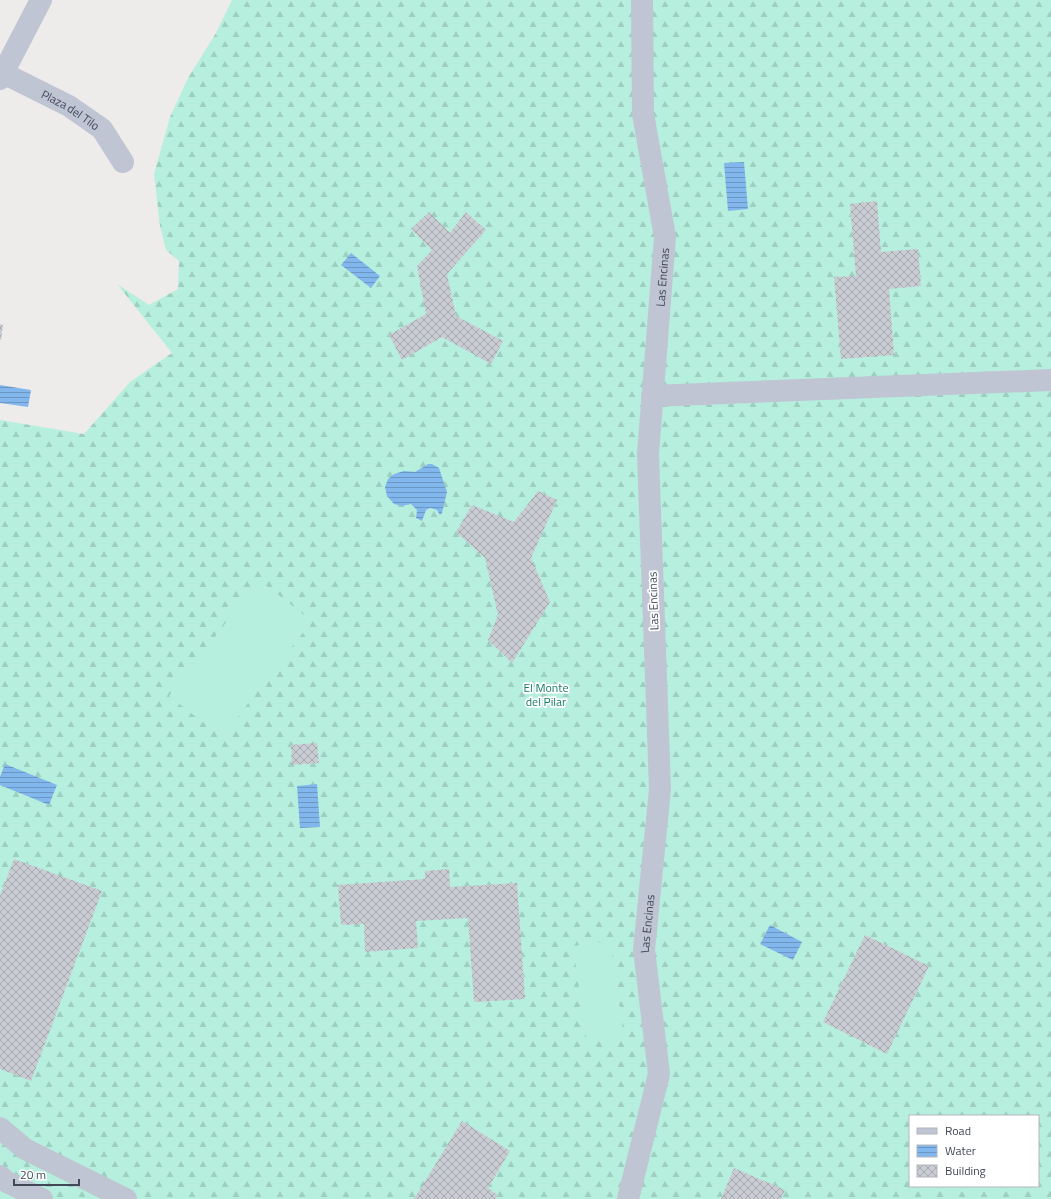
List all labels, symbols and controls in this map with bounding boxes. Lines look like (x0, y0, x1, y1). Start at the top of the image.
street label: Plaza del Tilo (38, 84, 104, 134)
street label: Las Encinas (650, 247, 674, 307)
street label: Las Encinas (642, 571, 664, 631)
park label: El Monte del Pilar (523, 678, 569, 711)
street label: Las Encinas (634, 893, 659, 954)
legend (909, 1115, 1039, 1187)
text: Road (945, 1121, 971, 1140)
text: Water (945, 1141, 976, 1160)
scale bar (14, 1161, 79, 1187)
text: Building (945, 1161, 986, 1180)
text: 20 m (20, 1165, 46, 1184)

